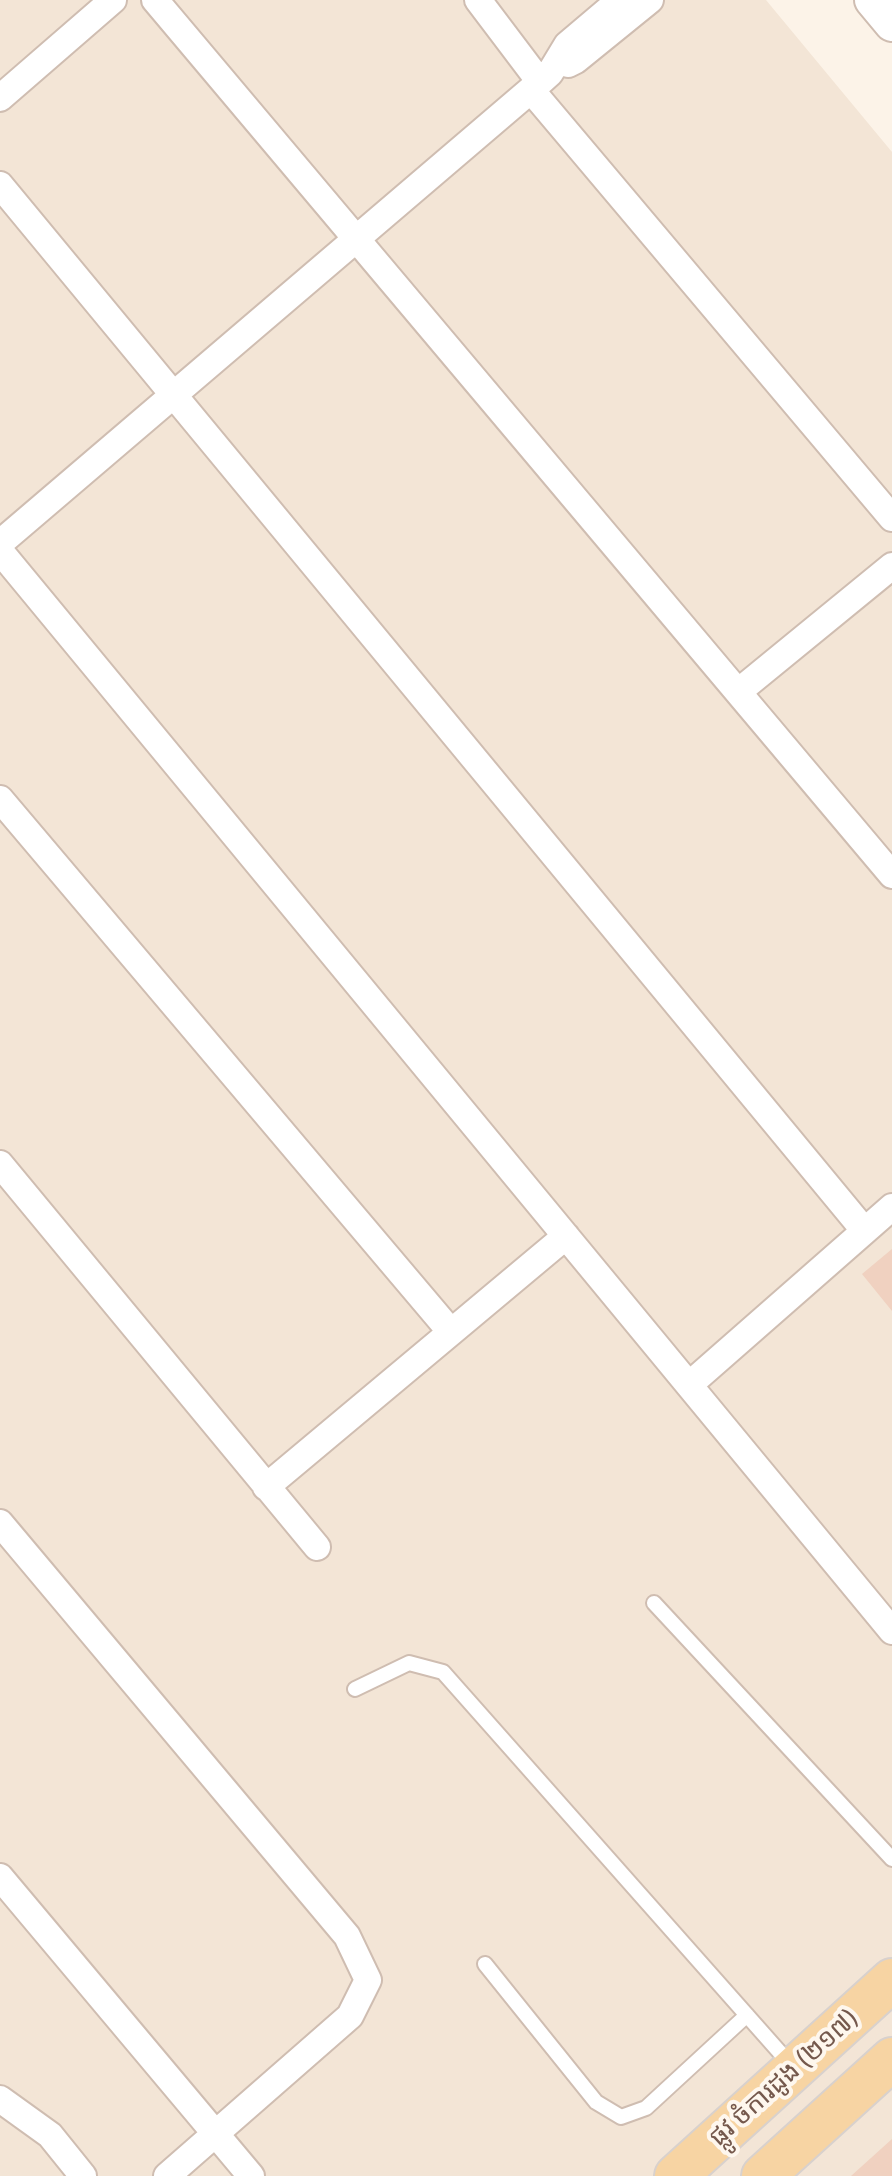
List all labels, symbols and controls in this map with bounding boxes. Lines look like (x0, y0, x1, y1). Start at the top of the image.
street label: ផ្លូវ ចំការដូង (២១៧) (703, 2003, 865, 2153)

